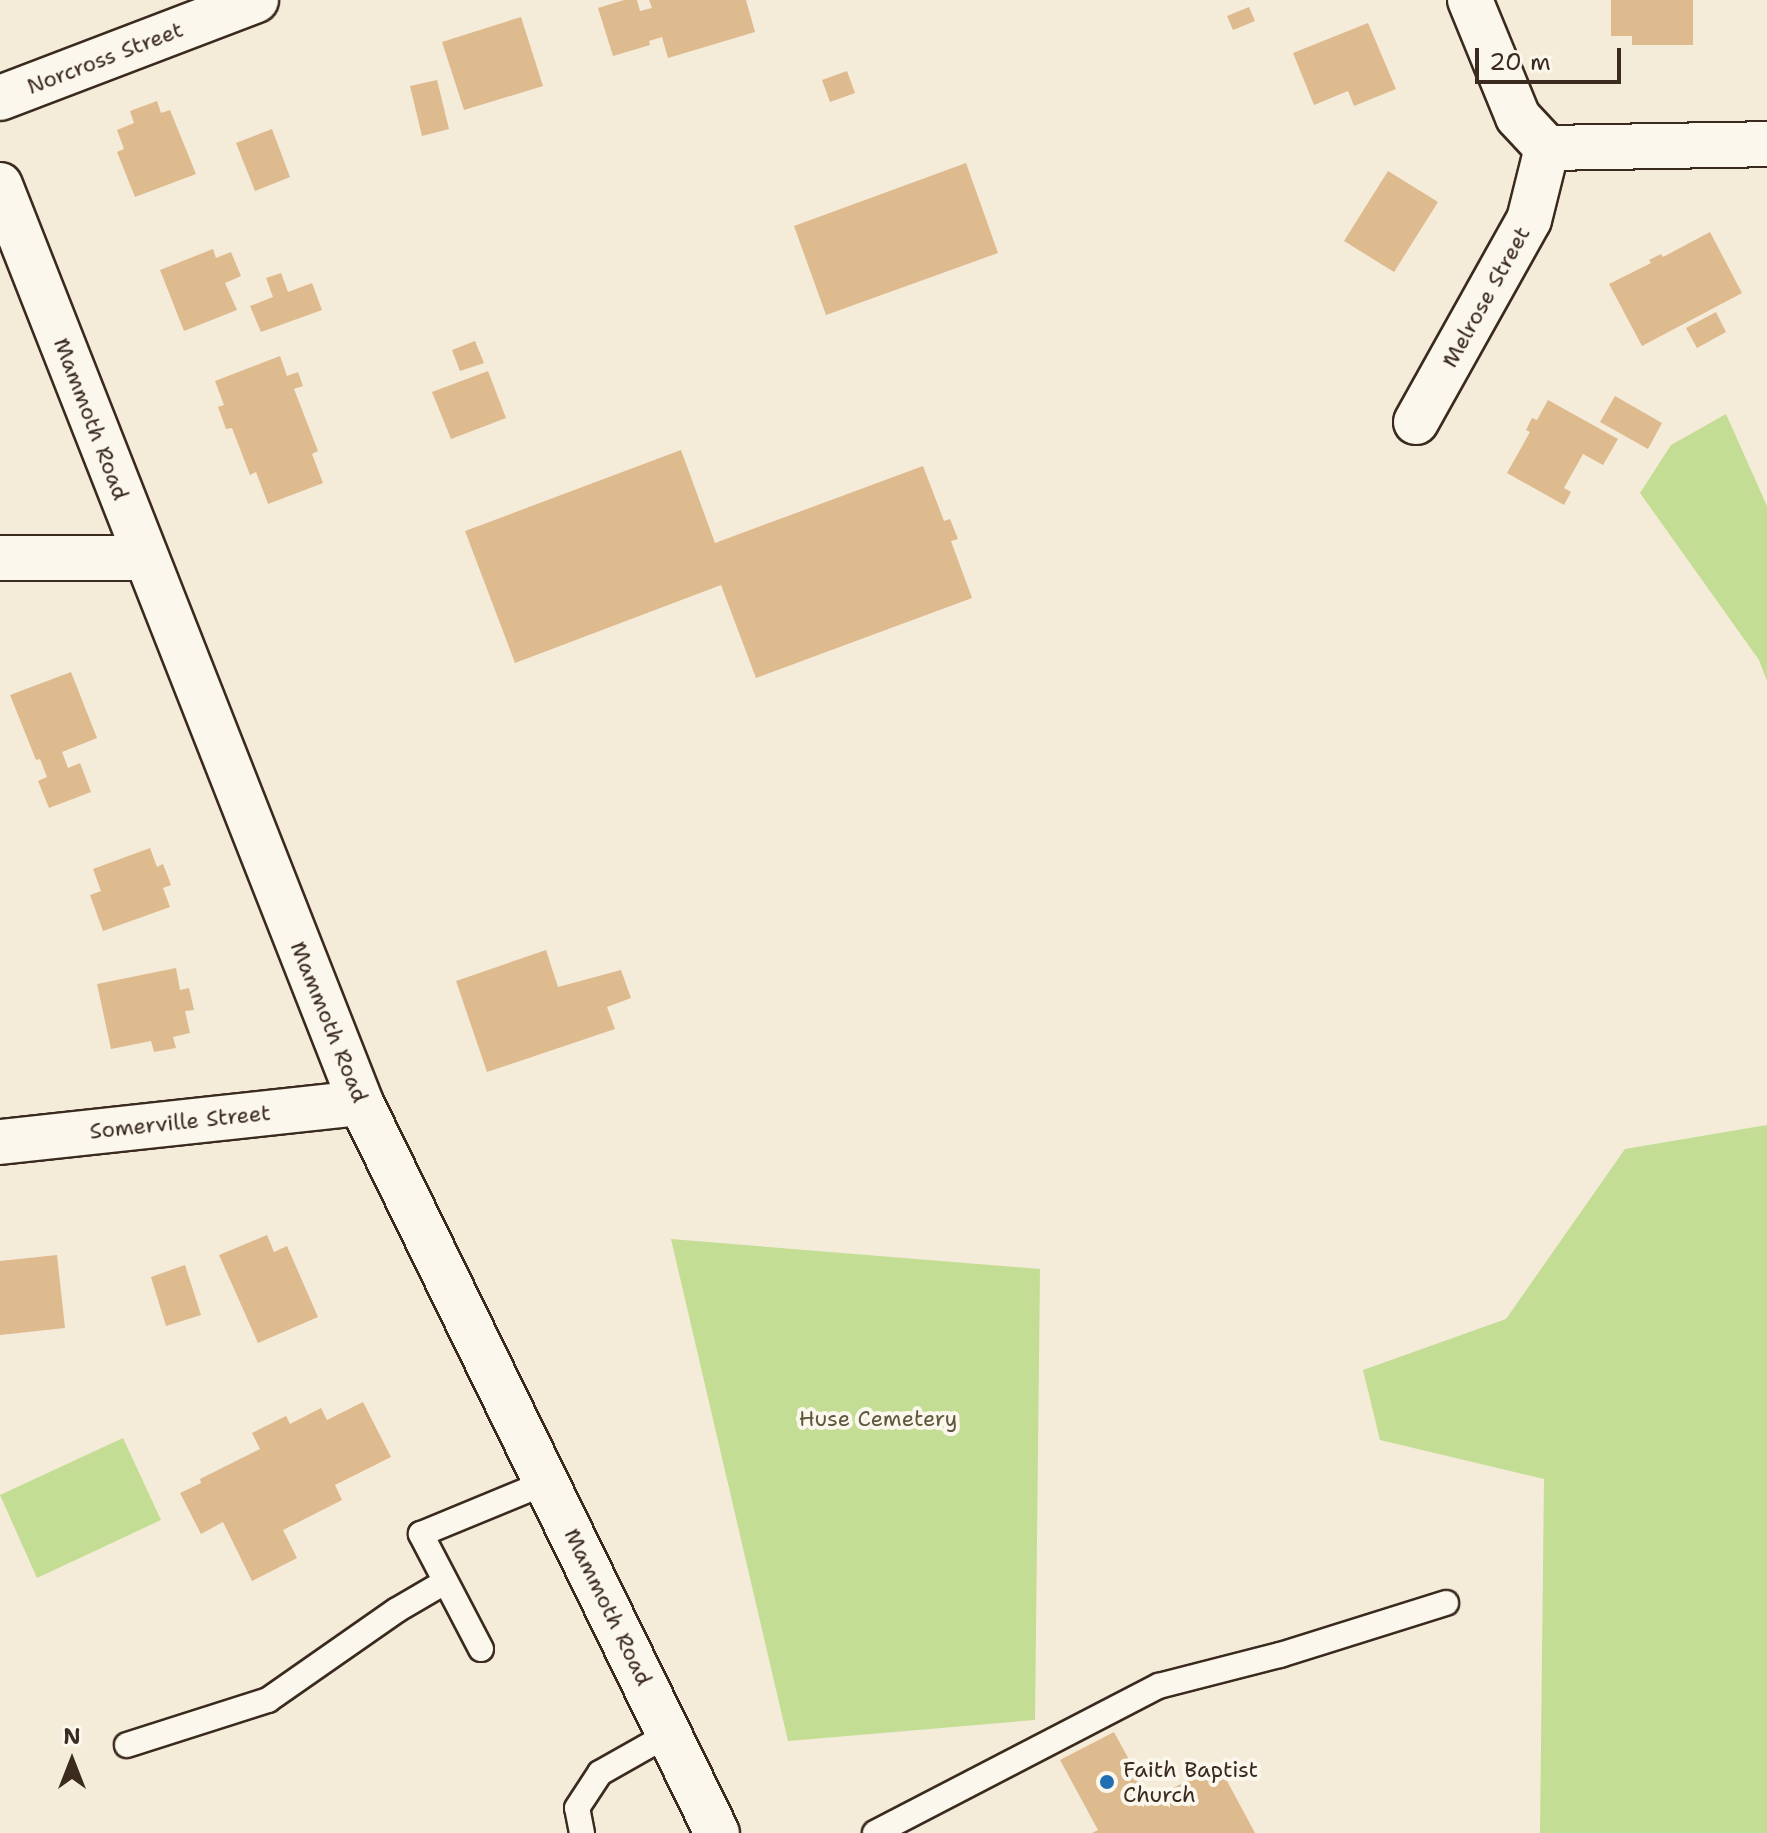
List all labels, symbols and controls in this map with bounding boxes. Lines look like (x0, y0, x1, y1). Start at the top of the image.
street label: Norcross Street (23, 16, 187, 100)
scale bar (1479, 32, 1625, 82)
text: 20 m (1489, 46, 1551, 78)
street label: Melrose Street (1436, 222, 1536, 372)
street label: Mammoth Road (48, 334, 134, 504)
street label: Mammoth Road (285, 938, 373, 1106)
street label: Somerville Street (88, 1099, 272, 1145)
park label: Huse Cemetery (799, 1406, 957, 1432)
street label: Mammoth Road (559, 1524, 657, 1690)
north arrow (32, 1721, 112, 1801)
text: N (63, 1722, 81, 1751)
place label: Faith Baptist Church (1123, 1756, 1258, 1808)
marker: Faith Baptist Church (1098, 1773, 1116, 1791)

